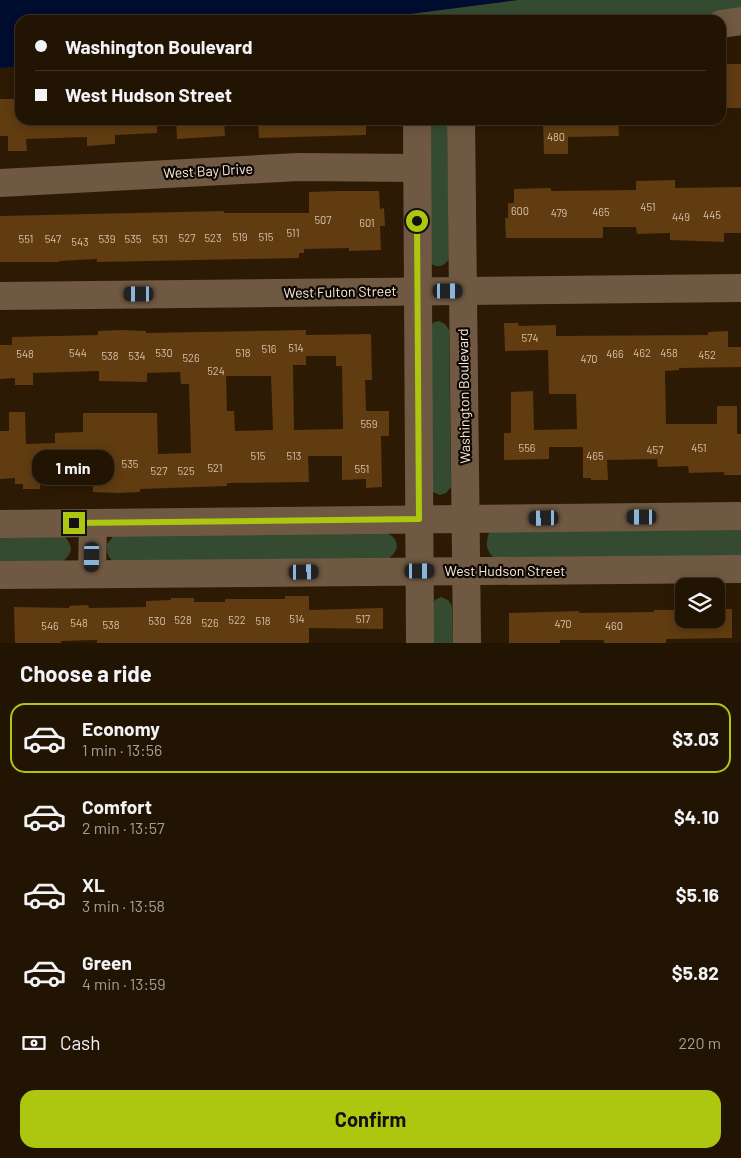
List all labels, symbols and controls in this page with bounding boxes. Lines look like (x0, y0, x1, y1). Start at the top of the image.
text: Washington Boulevard (65, 35, 253, 58)
text: West Hudson Street (65, 83, 232, 106)
house number: 480 (547, 130, 565, 143)
street label: West Bay Drive (163, 160, 253, 181)
house number: 451 (640, 200, 656, 213)
house number: 600 (511, 204, 529, 217)
house number: 465 (592, 205, 610, 218)
house number: 479 (551, 206, 568, 219)
house number: 445 (703, 208, 721, 221)
route start (406, 210, 428, 232)
house number: 449 (672, 210, 690, 223)
house number: 507 (314, 213, 332, 226)
house number: 601 (359, 216, 375, 229)
house number: 511 (286, 226, 300, 239)
house number: 519 (233, 230, 248, 243)
house number: 515 (259, 230, 274, 243)
house number: 527 (179, 231, 195, 244)
house number: 523 (204, 231, 222, 244)
house number: 551 (19, 232, 33, 245)
house number: 547 (45, 232, 61, 245)
house number: 539 (98, 232, 116, 245)
house number: 535 (125, 232, 142, 245)
house number: 531 (152, 232, 168, 245)
house number: 543 (71, 235, 89, 248)
street label: West Fulton Street (283, 282, 397, 301)
car (433, 284, 463, 299)
car (124, 287, 154, 302)
street label: Washington Boulevard (454, 328, 473, 464)
house number: 574 (522, 331, 538, 344)
house number: 514 (288, 341, 304, 354)
house number: 516 (262, 342, 277, 355)
house number: 544 (69, 346, 87, 359)
house number: 530 (155, 346, 173, 359)
house number: 518 (236, 346, 251, 359)
house number: 462 (633, 346, 651, 359)
house number: 458 (660, 346, 678, 359)
house number: 548 (16, 347, 34, 360)
house number: 466 (606, 347, 624, 360)
house number: 452 (698, 348, 716, 361)
house number: 538 (101, 349, 119, 362)
house number: 534 (128, 349, 146, 362)
house number: 526 (182, 351, 200, 364)
house number: 470 (580, 352, 598, 365)
house number: 524 (207, 364, 225, 377)
house number: 559 (360, 417, 378, 430)
house number: 556 (519, 441, 536, 454)
house number: 451 (691, 441, 707, 454)
house number: 457 (647, 443, 663, 456)
house number: 515 (251, 449, 266, 462)
house number: 513 (287, 449, 301, 462)
house number: 465 (586, 449, 604, 462)
callout: 1 min (33, 450, 115, 486)
house number: 535 (122, 457, 139, 470)
text: 1 min (55, 458, 91, 477)
house number: 521 (207, 461, 223, 474)
house number: 551 (355, 462, 369, 475)
house number: 527 (151, 464, 167, 477)
house number: 525 (177, 464, 195, 477)
car (528, 510, 559, 526)
car (627, 510, 657, 525)
route end (63, 512, 85, 534)
car (84, 542, 99, 572)
street label: West Hudson Street (445, 562, 565, 579)
car (288, 564, 319, 580)
car (405, 564, 435, 579)
map controls (675, 578, 725, 628)
button: layers (675, 578, 725, 628)
house number: 514 (289, 612, 305, 625)
house number: 517 (356, 612, 370, 625)
house number: 528 (174, 613, 192, 626)
house number: 522 (228, 613, 246, 626)
house number: 530 (148, 614, 166, 627)
house number: 518 (256, 614, 271, 627)
house number: 548 (70, 616, 88, 629)
house number: 526 (201, 616, 219, 629)
house number: 470 (554, 617, 572, 630)
house number: 538 (102, 618, 120, 631)
house number: 546 (41, 619, 59, 632)
house number: 460 (605, 619, 623, 632)
text: Choose a ride (20, 660, 152, 686)
icon: car (22, 716, 67, 761)
text: Economy (82, 717, 160, 740)
text: $3.03 (672, 727, 719, 750)
text: 1 min · 13:56 (82, 740, 162, 759)
icon: car (22, 794, 67, 839)
text: Comfort (82, 795, 152, 818)
text: $4.10 (674, 805, 719, 828)
text: 2 min · 13:57 (82, 818, 165, 837)
icon: car (22, 872, 67, 917)
text: XL (82, 873, 105, 896)
text: $5.16 (676, 883, 719, 906)
text: 3 min · 13:58 (82, 896, 165, 915)
icon: car (22, 950, 67, 995)
text: Green (82, 951, 132, 974)
text: $5.82 (672, 961, 719, 984)
text: 4 min · 13:59 (82, 974, 166, 993)
icon: cash (20, 1029, 48, 1057)
text: Cash (60, 1031, 101, 1054)
text: 220 m (678, 1033, 721, 1052)
button: Confirm (20, 1090, 721, 1148)

